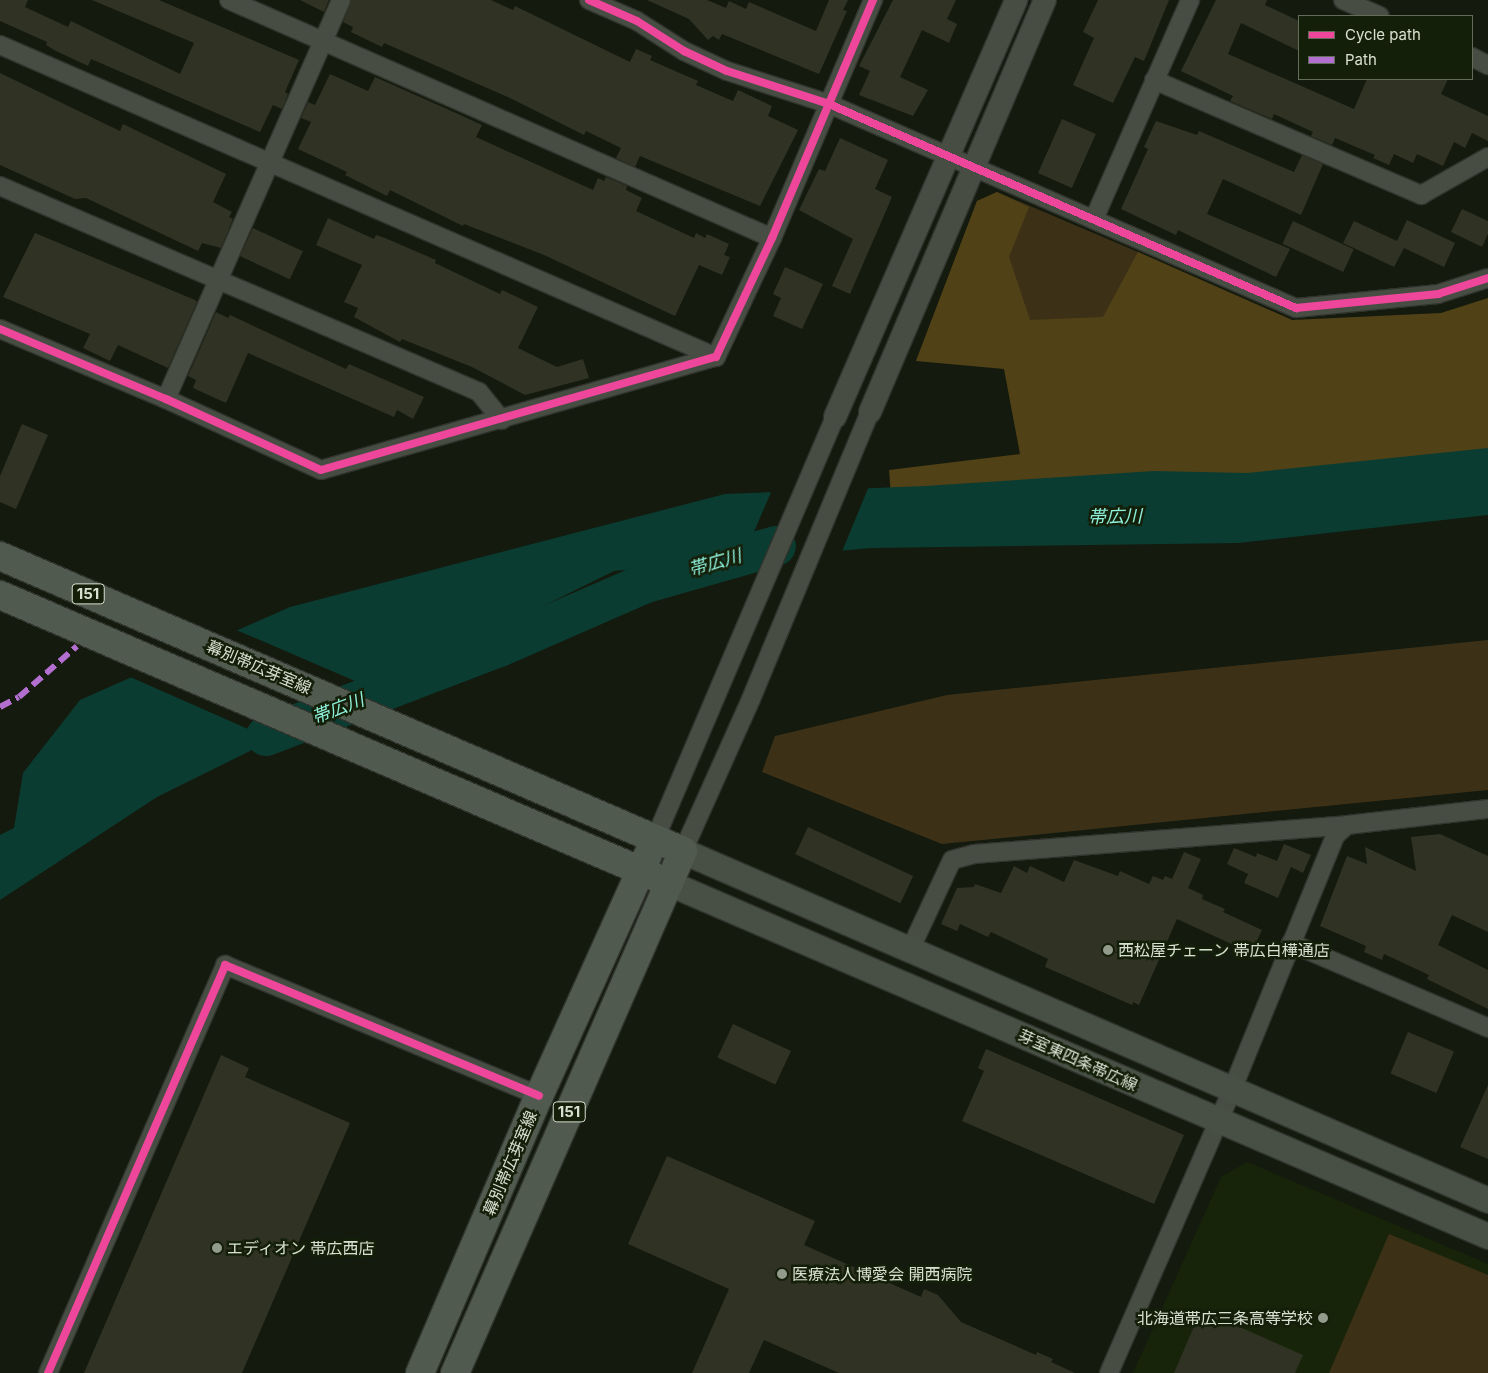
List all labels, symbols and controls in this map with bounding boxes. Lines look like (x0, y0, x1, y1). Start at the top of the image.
legend (1298, 15, 1473, 80)
text: Cycle path (1345, 25, 1421, 44)
text: Path (1345, 50, 1377, 69)
water label: 帯広川 (1088, 506, 1142, 528)
water label: 帯広川 (686, 545, 744, 581)
road number: 151 (70, 582, 106, 606)
street label: 幕別帯広芽室線 (204, 636, 314, 698)
water label: 帯広川 (309, 689, 367, 729)
place label: 西松屋チェーン 帯広白樺通店 (1118, 940, 1330, 960)
marker: 西松屋チェーン 帯広白樺通店 (1102, 944, 1114, 956)
street label: 芽室東四条帯広線 (1016, 1025, 1140, 1095)
road number: 151 (552, 1100, 586, 1124)
street label: 幕別帯広芽室線 (479, 1108, 541, 1218)
place label: エディオン 帯広西店 (227, 1238, 375, 1258)
marker: エディオン 帯広西店 (211, 1242, 223, 1254)
place label: 医療法人博愛会 開西病院 (792, 1264, 972, 1284)
marker: 医療法人博愛会 開西病院 (776, 1268, 788, 1280)
place label: 北海道帯広三条高等学校 (1137, 1308, 1313, 1328)
marker: 北海道帯広三条高等学校 (1317, 1312, 1329, 1324)

